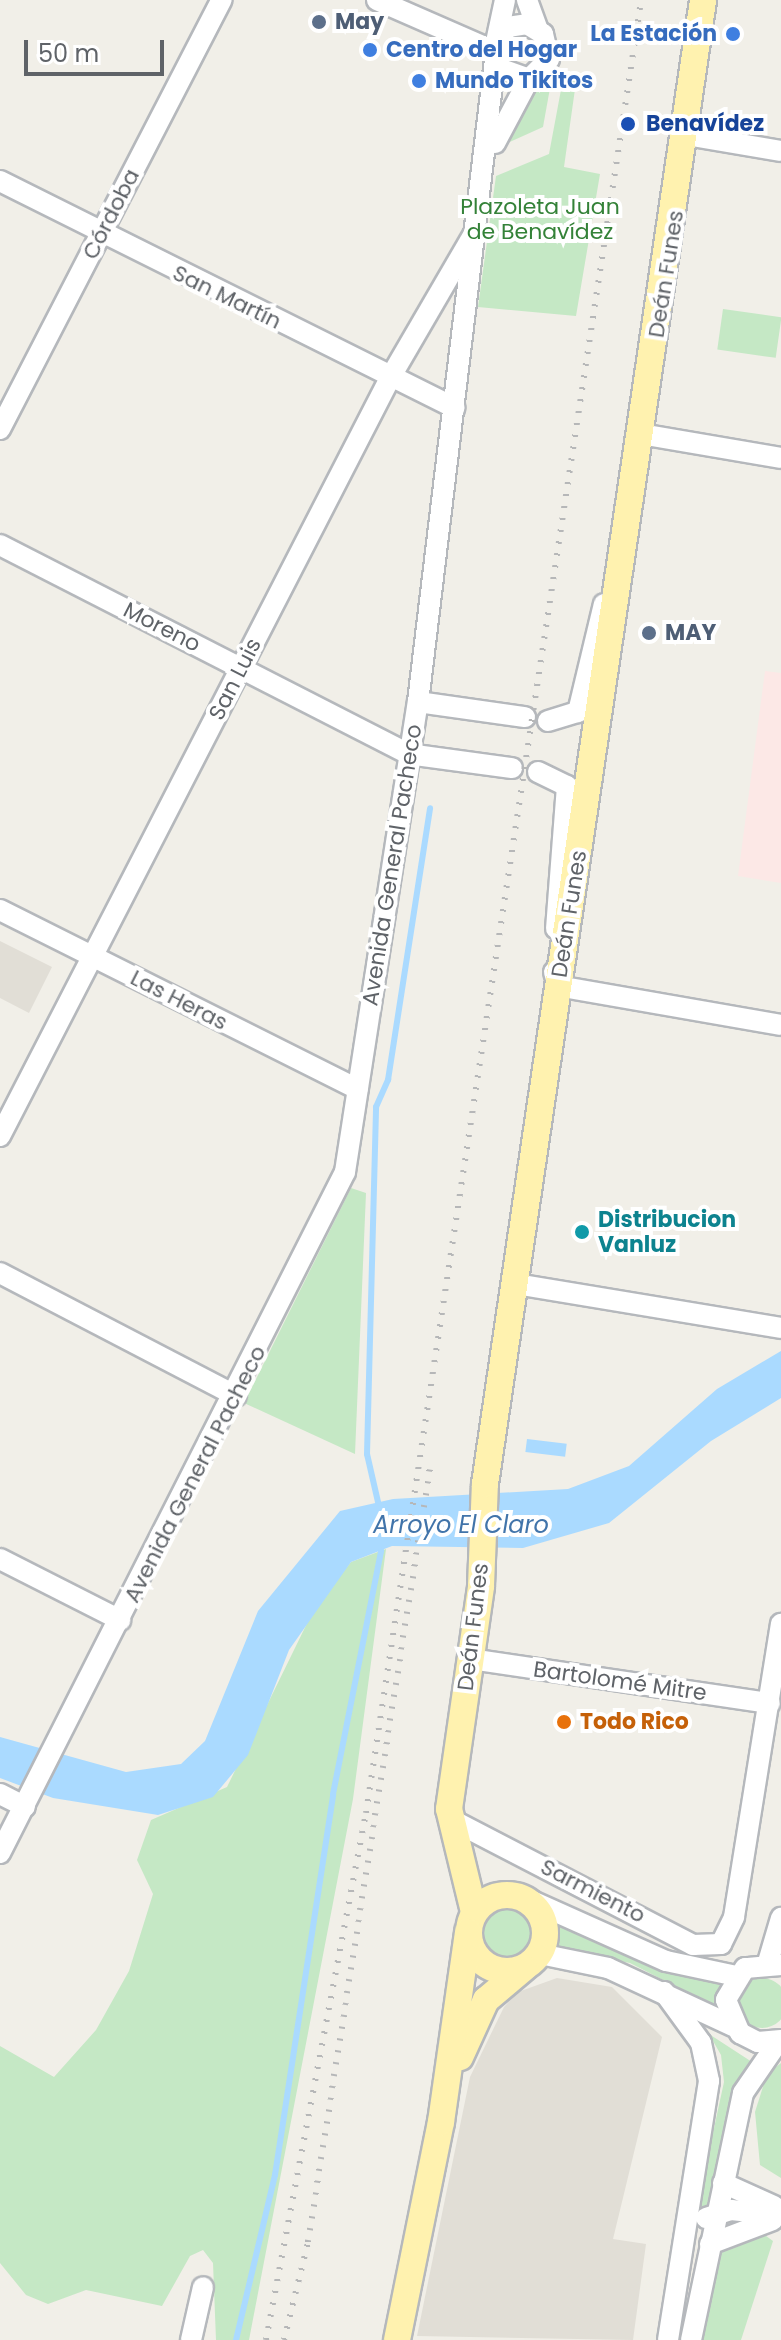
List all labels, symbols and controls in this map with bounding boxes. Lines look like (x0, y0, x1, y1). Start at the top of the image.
place label: May (335, 9, 384, 35)
marker: May (310, 13, 328, 31)
place label: La Estación (590, 21, 717, 47)
scale bar (28, 24, 168, 74)
marker: La Estación (724, 25, 742, 43)
text: 50 m (38, 37, 99, 70)
place label: Centro del Hogar (386, 37, 577, 63)
marker: Centro del Hogar (361, 41, 379, 59)
place label: Mundo Tikitos (435, 68, 593, 94)
marker: Mundo Tikitos (410, 72, 428, 90)
place label: Benavídez (646, 111, 764, 137)
marker: Benavídez (617, 113, 639, 135)
street label: Córdoba (77, 164, 145, 264)
park label: Plazoleta Juan de Benavídez (460, 193, 620, 244)
street label: Deán Funes (643, 209, 689, 339)
street label: San Martín (169, 259, 285, 335)
street label: Moreno (119, 596, 205, 658)
place label: MAY (665, 620, 716, 646)
marker: MAY (640, 624, 658, 642)
street label: San Luis (203, 634, 267, 724)
street label: Avenida General Pacheco (357, 722, 427, 1008)
street label: Deán Funes (546, 849, 592, 979)
street label: Las Heras (126, 964, 232, 1036)
place label: Distribucion Vanluz (598, 1206, 736, 1258)
marker: Distribucion Vanluz (573, 1223, 591, 1241)
street label: Avenida General Pacheco (119, 1341, 271, 1607)
water label: Arroyo El Claro (373, 1511, 549, 1539)
street label: Deán Funes (452, 1562, 494, 1692)
street label: Bartolomé Mitre (532, 1656, 708, 1706)
place label: Todo Rico (580, 1709, 689, 1735)
marker: Todo Rico (555, 1713, 573, 1731)
street label: Sarmiento (536, 1853, 650, 1929)

